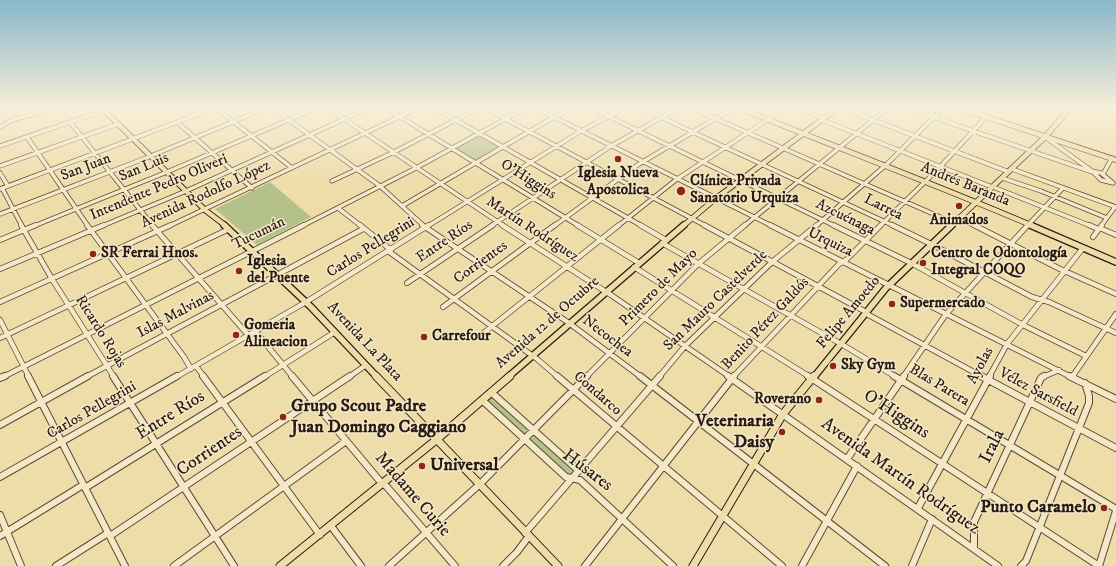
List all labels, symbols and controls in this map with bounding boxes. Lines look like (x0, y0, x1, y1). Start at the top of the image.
street label: San Juan (58, 150, 114, 186)
street label: San Luis (116, 150, 172, 186)
street label: Intendente Pedro Oliveri (87, 151, 231, 225)
marker: Iglesia Nueva Apostolica (613, 154, 623, 164)
street label: O'Higgins (497, 156, 559, 204)
street label: Avenida Rodolfo López (138, 157, 274, 233)
street label: Andrés Baranda (918, 159, 1012, 211)
place label: Iglesia Nueva Apostolica (577, 165, 659, 200)
place label: Clínica Privada Sanatorio Urquiza (690, 173, 799, 208)
marker: Clínica Privada Sanatorio Urquiza (675, 185, 687, 197)
street label: Larrea (861, 191, 905, 225)
street label: Martín Rodríguez (482, 193, 582, 267)
street label: Azcuénaga (812, 196, 878, 240)
marker: Animados (954, 201, 964, 211)
place label: Animados (930, 212, 988, 230)
street label: Tucumán (230, 213, 288, 255)
street label: Carlos Pellegrini (324, 214, 418, 282)
street label: Entre Ríos (413, 217, 477, 267)
street label: Urquiza (804, 224, 856, 262)
street label: Corrientes (451, 237, 511, 289)
place label: SR Ferrai Hnos. (101, 245, 198, 263)
street label: Primero de Mayo (616, 245, 702, 331)
place label: Centro de Odontología Integral COQO (931, 245, 1067, 280)
street label: San Mauro Castelverde (660, 247, 772, 355)
marker: SR Ferrai Hnos. (88, 249, 98, 259)
place label: Iglesia del Puente (247, 253, 309, 288)
marker: Centro de Odontología Integral COQO (918, 258, 928, 268)
marker: Iglesia del Puente (234, 266, 244, 276)
street label: Avenida 12 de Octubre (492, 273, 604, 373)
street label: Felipe Amoedo (813, 273, 885, 353)
street label: Benito Pérez Galdós (718, 274, 814, 374)
street label: Islas Malvinas (134, 287, 218, 343)
street label: Ricardo Rojas (71, 292, 129, 372)
place label: Supermercado (900, 295, 985, 313)
street label: Avenida La Plata (323, 299, 405, 385)
marker: Supermercado (887, 299, 897, 309)
street label: Necochea (578, 312, 636, 362)
place label: Gomeria Alineacion (244, 317, 308, 352)
place label: Carrefour (432, 328, 491, 346)
marker: Gomeria Alineacion (231, 330, 241, 340)
marker: Carrefour (419, 332, 429, 342)
street label: Ayolas (964, 344, 998, 388)
place label: Sky Gym (841, 357, 896, 375)
marker: Sky Gym (828, 361, 838, 371)
street label: Blas Parera (906, 361, 972, 411)
street label: Vélez Sarsfield (995, 365, 1081, 421)
street label: Condarco (569, 368, 625, 420)
street label: Carlos Pellegrini (44, 378, 140, 444)
street label: Entre Ríos (133, 386, 209, 446)
street label: O'Higgins (859, 386, 933, 444)
place label: Roverano (754, 391, 811, 409)
marker: Roverano (814, 395, 824, 405)
place label: Grupo Scout Padre Juan Domingo Caggiano (291, 396, 466, 438)
place label: Veterinaria Daisy (696, 411, 774, 454)
marker: Grupo Scout Padre Juan Domingo Caggiano (278, 412, 288, 422)
street label: Avenida Martín Rodríguez (816, 414, 984, 540)
street label: Corrientes (173, 422, 247, 482)
marker: Veterinaria Daisy (777, 427, 787, 437)
street label: Irala (976, 427, 1010, 467)
street label: Húsares (558, 445, 616, 497)
street label: Madame Curie (369, 448, 455, 542)
place label: Universal (430, 455, 499, 477)
marker: Universal (417, 461, 427, 471)
place label: Punto Caramelo (980, 497, 1096, 519)
marker: Punto Caramelo (1099, 503, 1109, 513)

